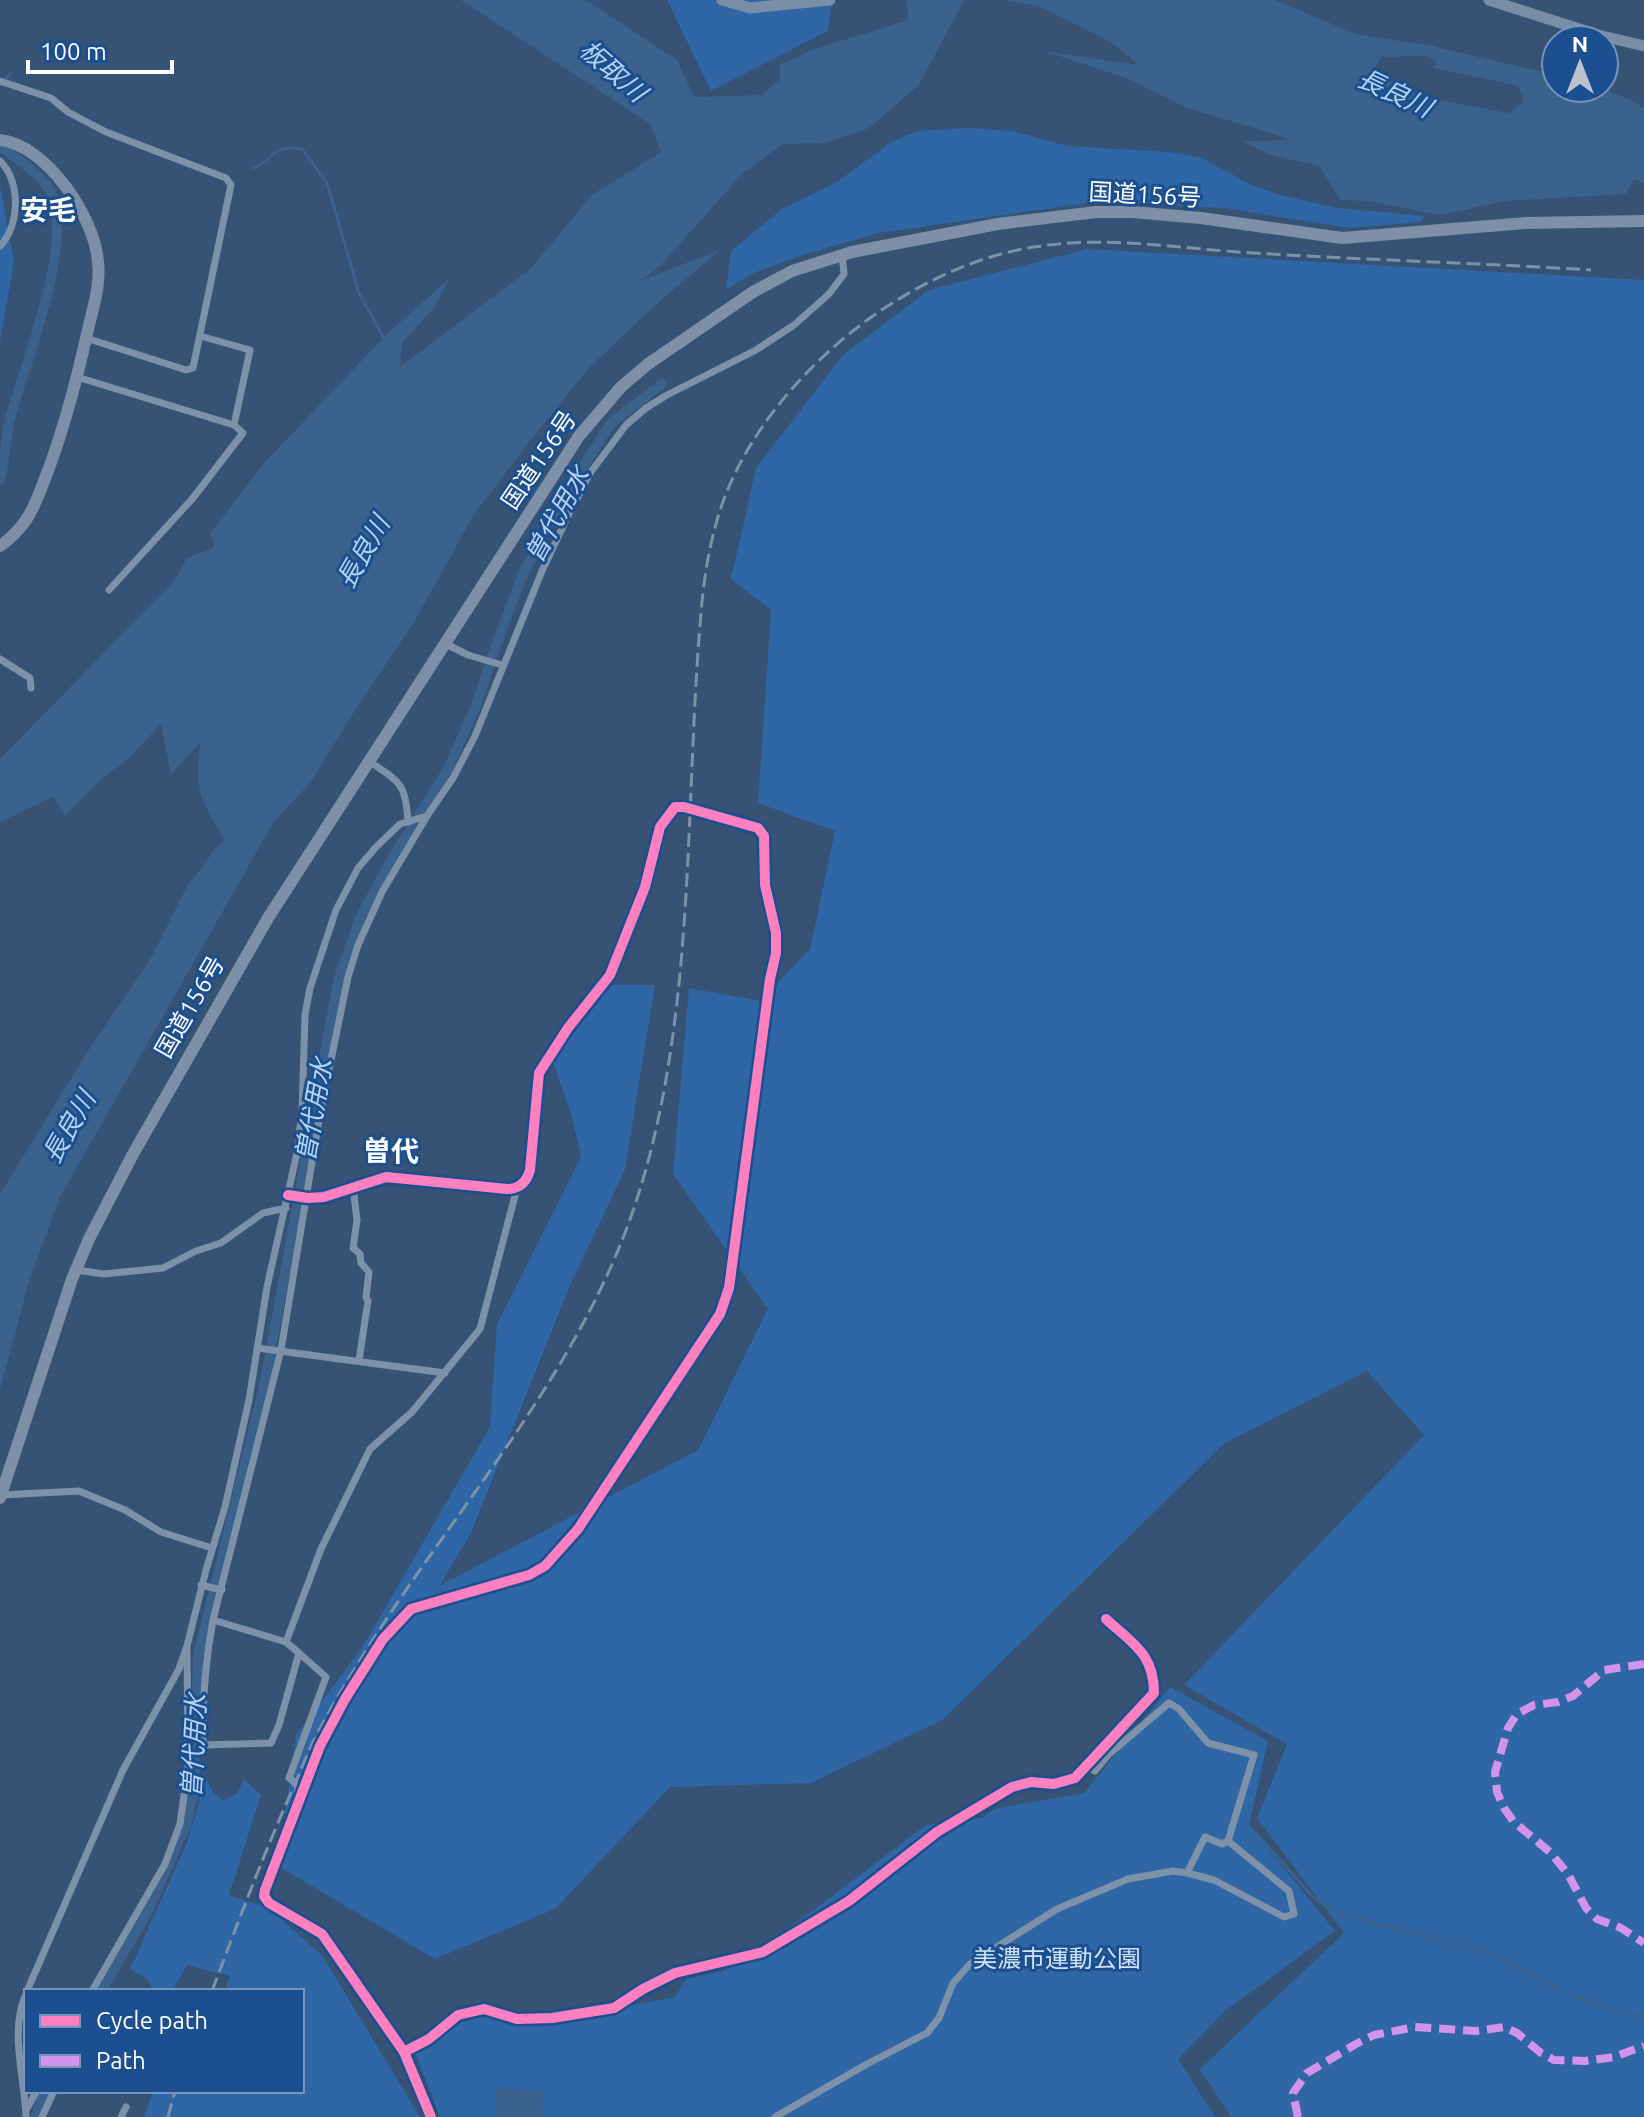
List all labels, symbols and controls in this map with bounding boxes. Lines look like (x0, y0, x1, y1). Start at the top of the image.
scale bar (28, 24, 172, 74)
north arrow (1540, 24, 1620, 104)
text: N (1572, 31, 1588, 56)
water label: 板取川 (574, 34, 655, 109)
text: 100 m (40, 38, 107, 65)
water label: 長良川 (1354, 63, 1439, 123)
street label: 国道156号 (1088, 178, 1202, 211)
district label: 安毛 (20, 194, 76, 225)
street label: 国道156号 (496, 405, 581, 514)
water label: 曽代用水 (519, 460, 596, 567)
water label: 長良川 (331, 508, 396, 593)
street label: 国道156号 (150, 951, 229, 1062)
water label: 曽代用水 (290, 1053, 337, 1164)
water label: 長良川 (37, 1083, 102, 1168)
district label: 曽代 (363, 1135, 419, 1166)
water label: 曽代用水 (176, 1690, 211, 1799)
park label: 美濃市運動公園 (973, 1945, 1141, 1972)
legend (24, 1989, 304, 2093)
text: Cycle path (96, 2007, 208, 2034)
text: Path (96, 2047, 146, 2074)

